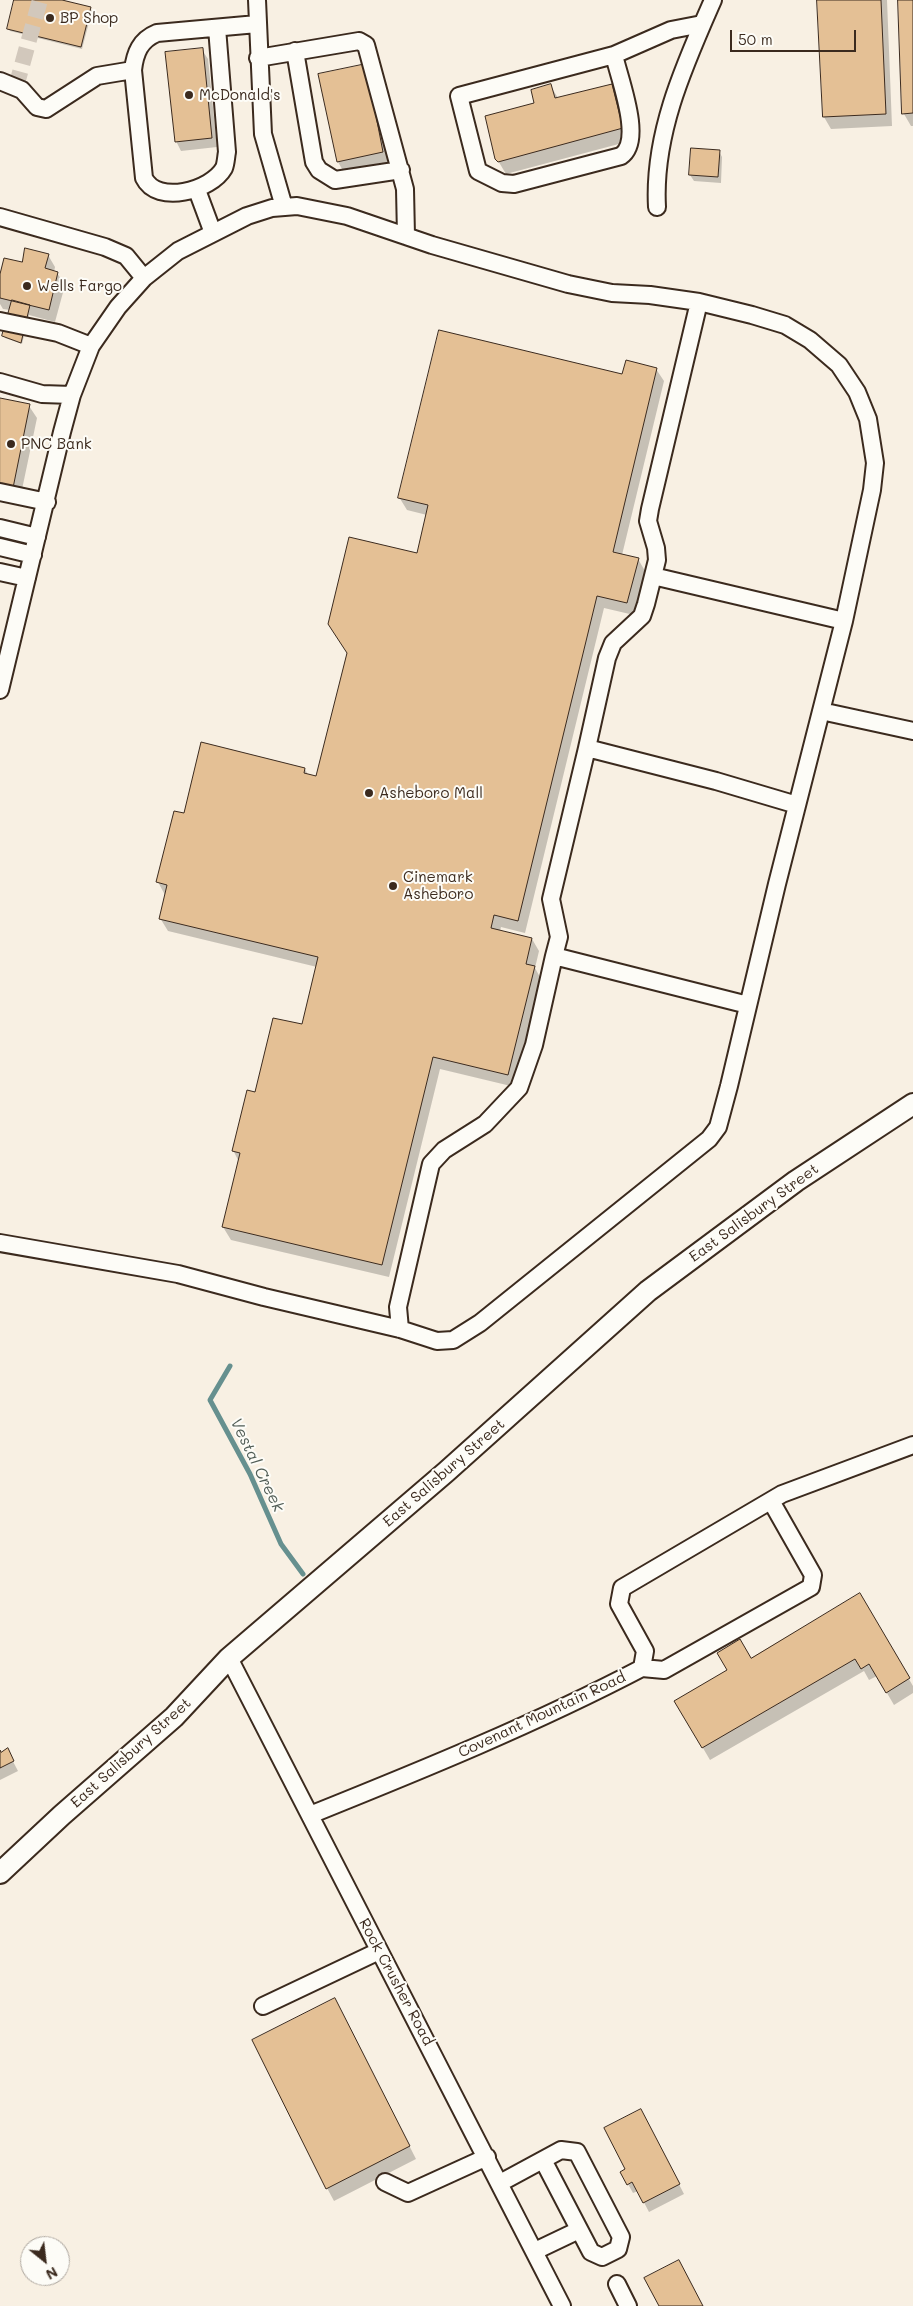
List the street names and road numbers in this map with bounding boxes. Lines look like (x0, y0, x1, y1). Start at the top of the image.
street label: East Salisbury Street (686, 1160, 822, 1266)
street label: East Salisbury Street (379, 1415, 509, 1531)
street label: Covenant Mountain Road (455, 1668, 629, 1762)
street label: East Salisbury Street (67, 1694, 195, 1812)
street label: Rock Crusher Road (355, 1915, 437, 2049)

